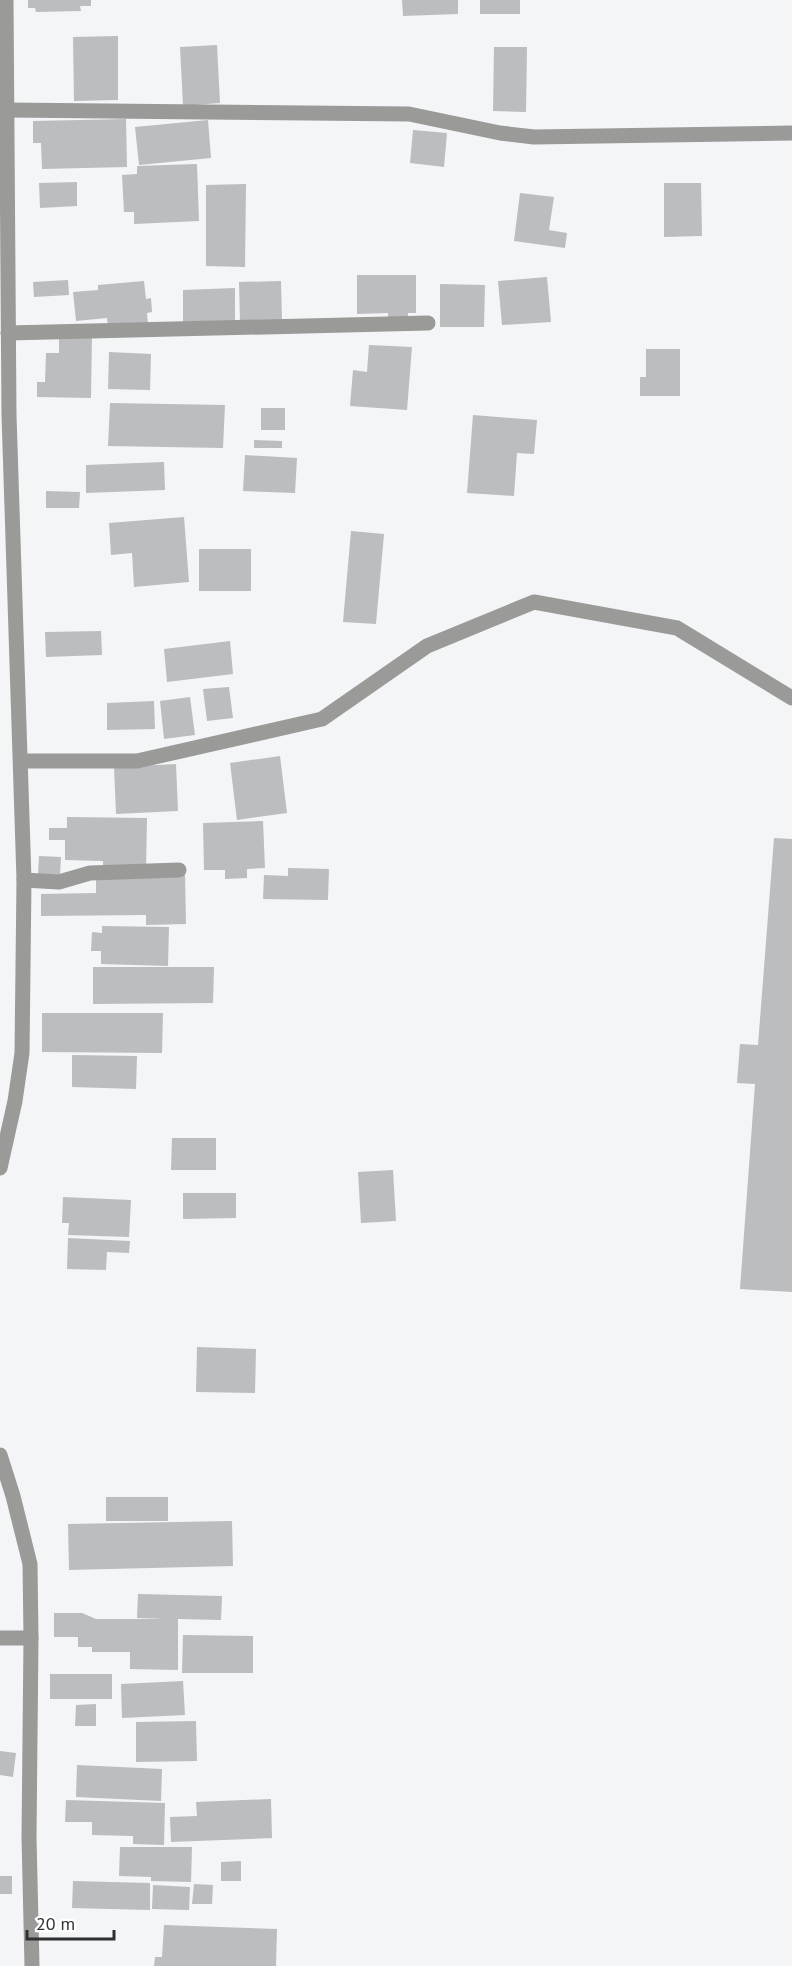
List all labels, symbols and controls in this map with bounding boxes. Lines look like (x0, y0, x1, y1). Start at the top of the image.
scale bar (27, 1903, 114, 1941)
text: 20 m (36, 1912, 75, 1935)

